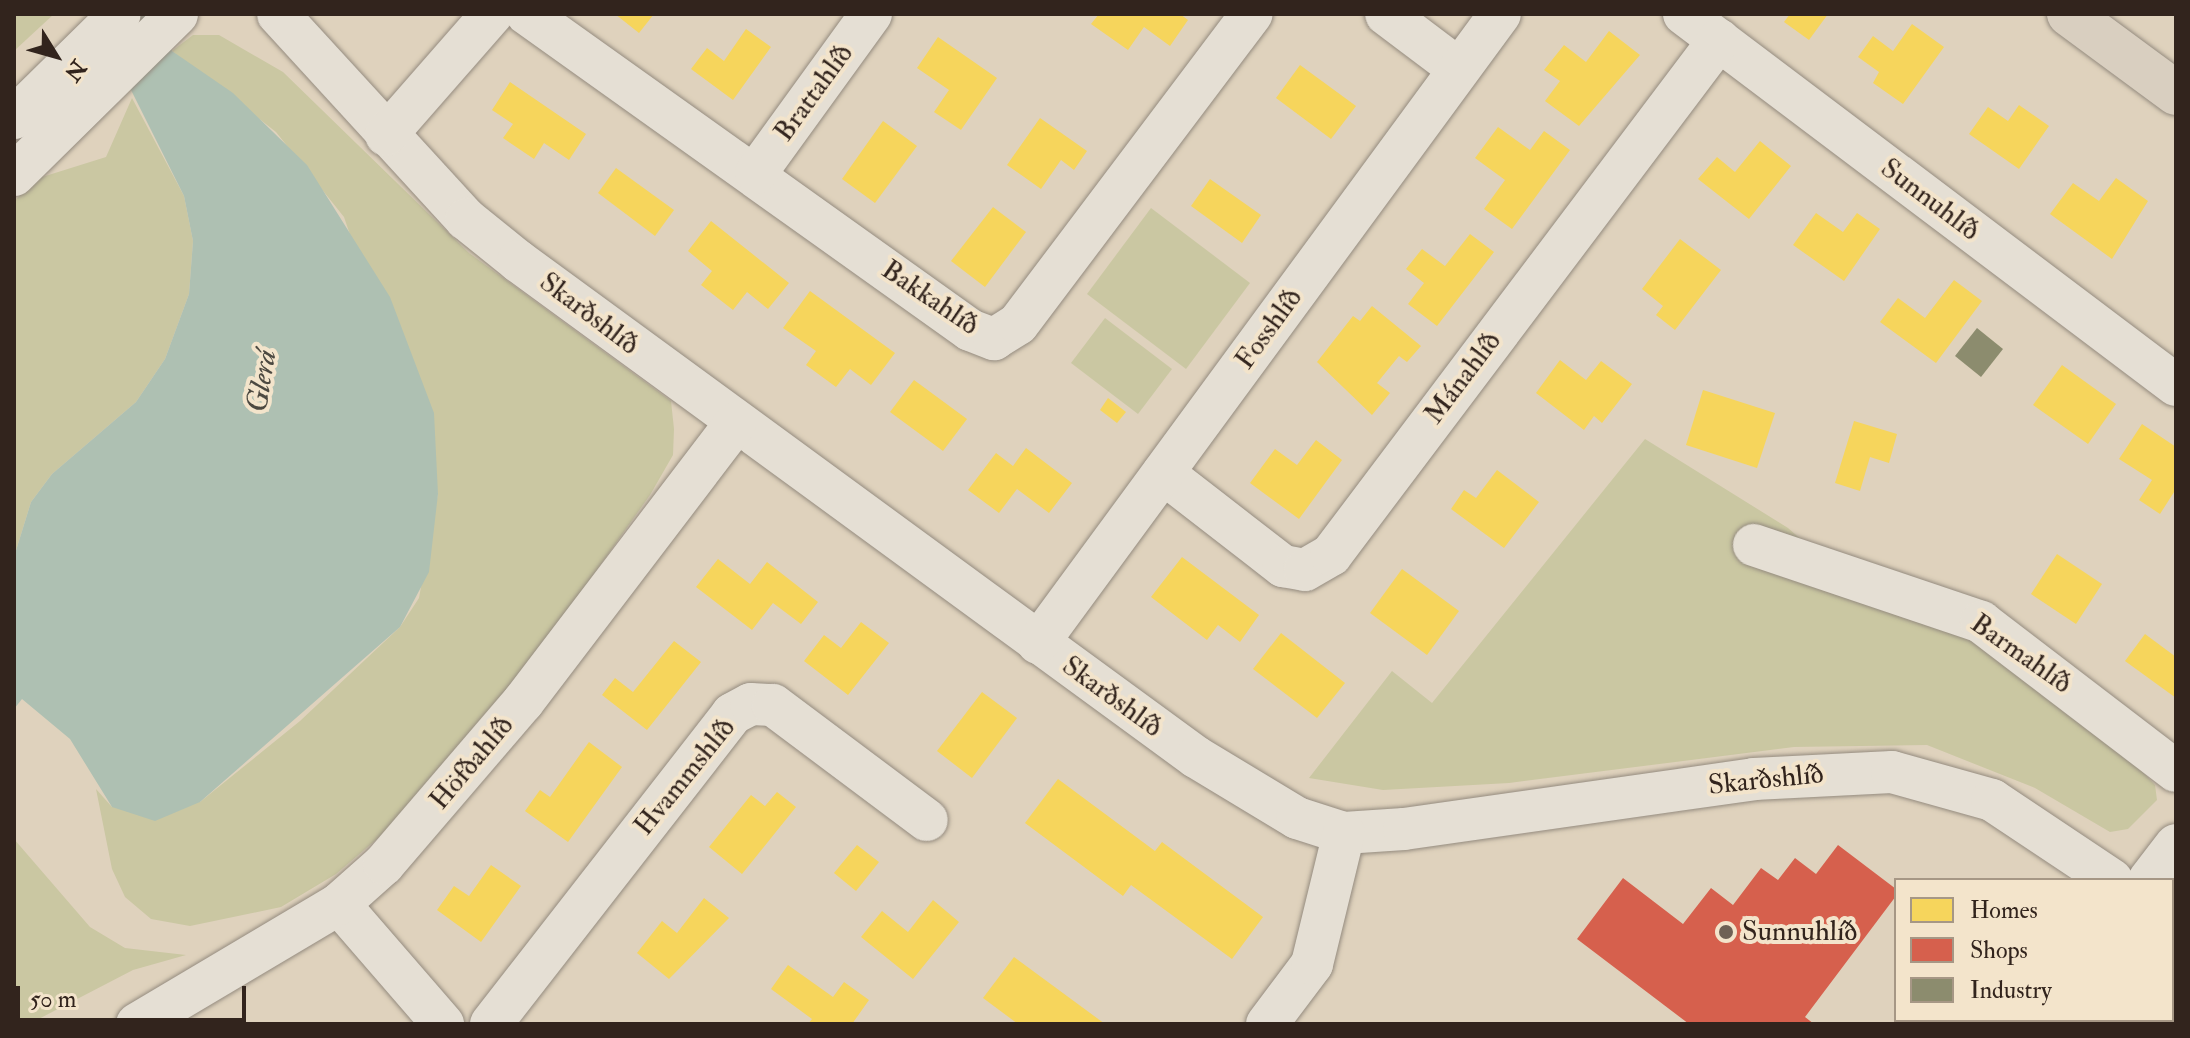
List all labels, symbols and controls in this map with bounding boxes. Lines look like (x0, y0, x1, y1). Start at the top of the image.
north arrow (16, 16, 96, 96)
street label: Brattahlíð (767, 38, 861, 148)
text: N (58, 54, 92, 87)
street label: Sunnuhlíð (1874, 152, 1986, 248)
street label: Bakkahlíð (875, 253, 985, 343)
street label: Skarðshlíð (533, 266, 645, 362)
street label: Fosshlíð (1228, 282, 1310, 376)
street label: Mánahlíð (1417, 325, 1509, 431)
water label: Glerá (239, 347, 285, 415)
street label: Barmahlíð (1964, 607, 2078, 701)
street label: Skarðshlíð (1055, 649, 1169, 745)
street label: Höfðahlíð (423, 709, 521, 817)
street label: Hvammshlíð (627, 711, 743, 843)
street label: Skarðshlíð (1707, 757, 1825, 803)
legend (1894, 878, 2174, 1022)
text: Homes (1970, 895, 2038, 926)
place label: Sunnuhlíð (1742, 915, 1858, 949)
marker: Sunnuhlíð (1717, 923, 1735, 941)
text: Shops (1970, 935, 2028, 966)
scale bar (20, 970, 250, 1020)
text: Industry (1970, 975, 2052, 1006)
text: 50 m (30, 984, 76, 1015)

